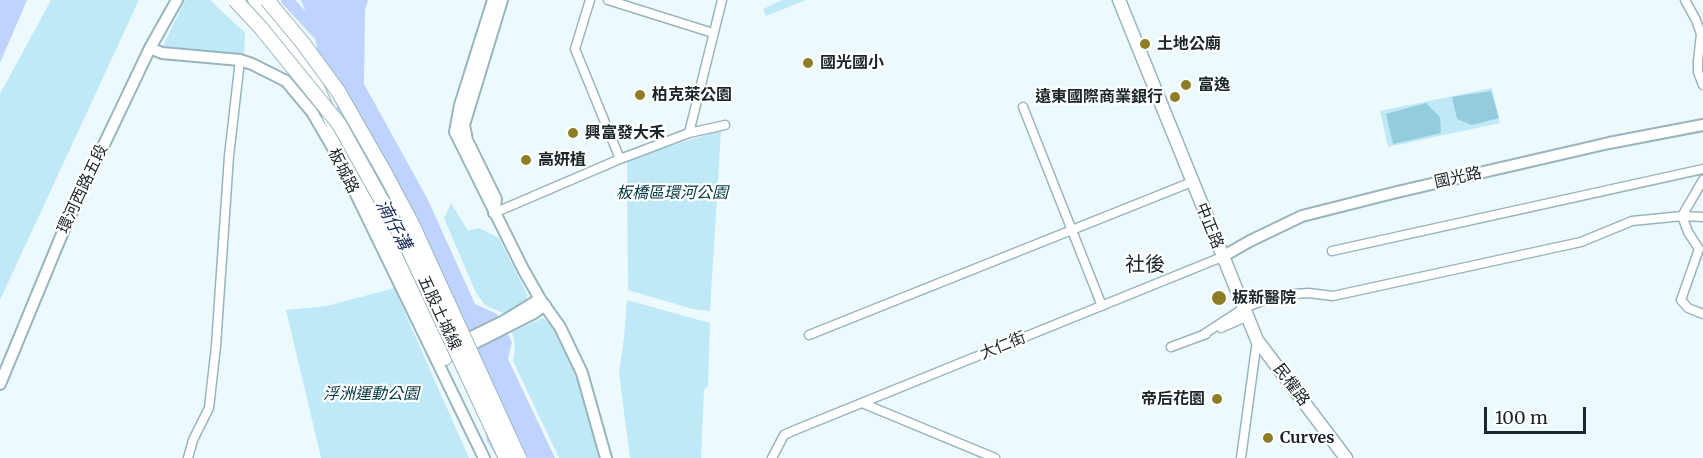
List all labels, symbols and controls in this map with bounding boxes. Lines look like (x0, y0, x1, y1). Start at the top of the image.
place label: 土地公廟 (1157, 34, 1221, 54)
marker: 土地公廟 (1138, 37, 1152, 51)
place label: 國光國小 (820, 53, 884, 73)
marker: 國光國小 (801, 56, 815, 70)
place label: 富逸 (1198, 75, 1230, 95)
marker: 富逸 (1179, 78, 1193, 92)
place label: 柏克萊公園 (652, 85, 732, 105)
place label: 遠東國際商業銀行 (1035, 87, 1163, 107)
marker: 柏克萊公園 (633, 88, 647, 102)
marker: 遠東國際商業銀行 (1168, 90, 1182, 104)
place label: 興富發大禾 (585, 123, 665, 143)
marker: 興富發大禾 (566, 126, 580, 140)
street label: 環河西路五段 (54, 141, 112, 237)
street label: 板城路 (324, 145, 362, 197)
place label: 高妍植 (538, 150, 586, 170)
marker: 高妍植 (519, 153, 533, 167)
street label: 國光路 (1433, 164, 1483, 192)
park label: 板橋區環河公園 (616, 183, 728, 203)
water label: 湳仔溝 (371, 196, 415, 254)
street label: 中正路 (1191, 200, 1227, 252)
district label: 社後 (1125, 253, 1165, 277)
street label: 五股土城線 (413, 273, 465, 353)
place label: 板新醫院 (1232, 288, 1296, 308)
marker: 板新醫院 (1210, 289, 1228, 307)
street label: 大仁街 (977, 328, 1029, 364)
street label: 民權路 (1269, 360, 1313, 410)
park label: 浮洲運動公園 (323, 384, 419, 404)
place label: 帝后花園 (1141, 389, 1205, 409)
marker: 帝后花園 (1210, 392, 1224, 406)
scale bar (1487, 395, 1589, 433)
text: 100 m (1495, 406, 1548, 429)
place label: Curves (1280, 428, 1335, 448)
marker: Curves (1261, 431, 1275, 445)

